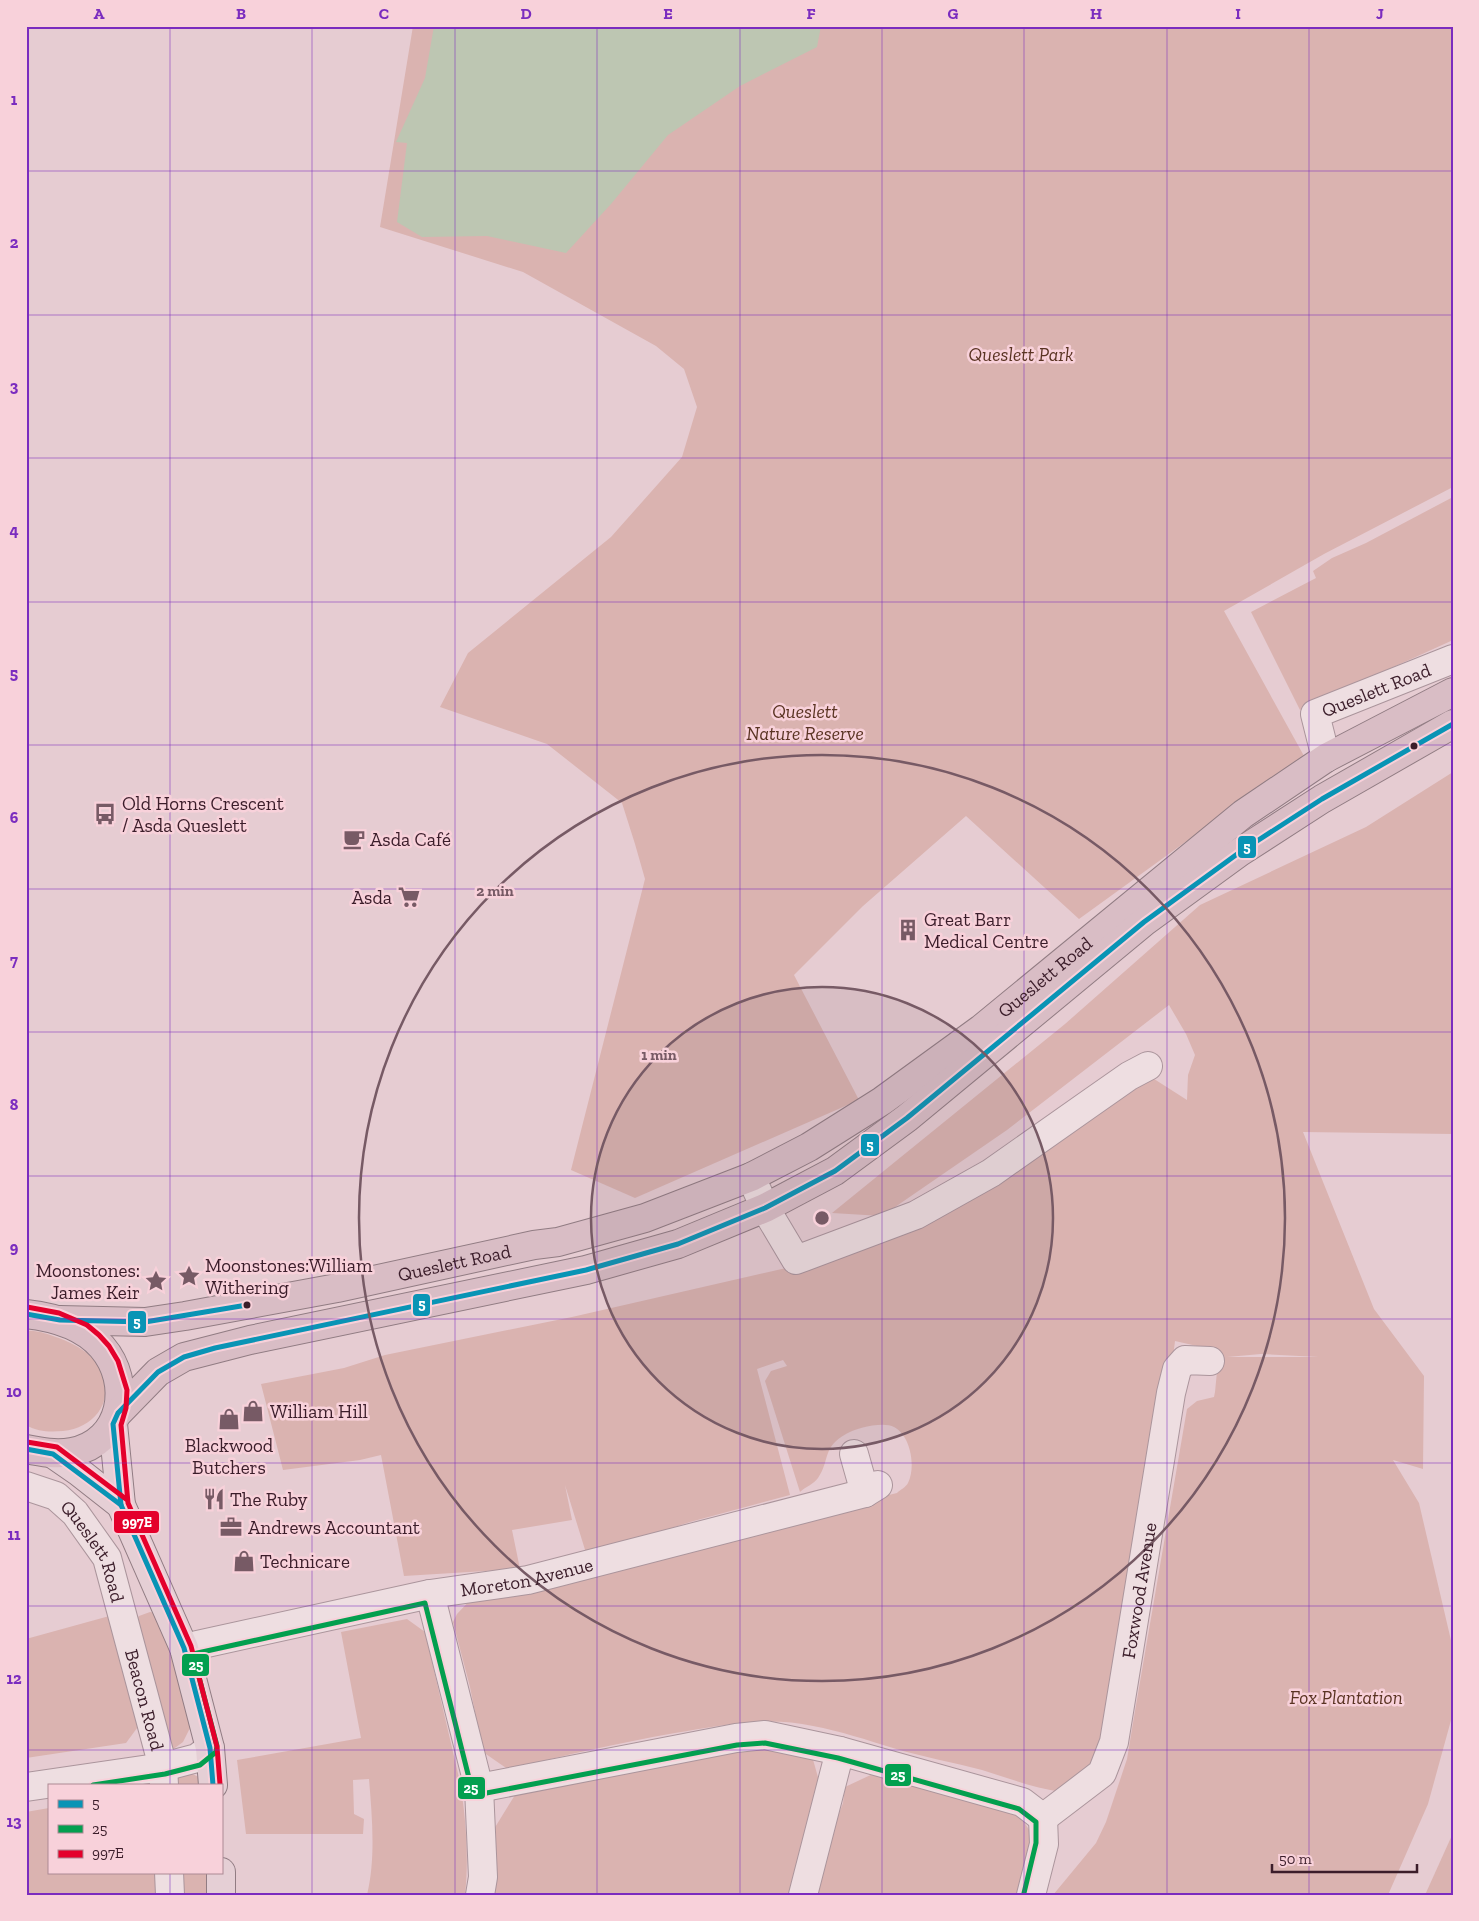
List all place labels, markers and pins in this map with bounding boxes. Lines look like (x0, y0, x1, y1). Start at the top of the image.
unlabelled marker (1409, 741, 1419, 751)
place label: Old Horns Crescent / Asda Queslett (122, 792, 284, 837)
bus stop icon: Old Horns Crescent / Asda Queslett (92, 801, 118, 827)
cafe icon: Asda Café (341, 826, 367, 852)
place label: Asda Café (370, 828, 451, 851)
supermarket icon: Asda (396, 884, 422, 910)
place label: Asda (352, 886, 392, 909)
place label: Great Barr Medical Centre (924, 908, 1048, 953)
building icon: Great Barr Medical Centre (895, 917, 921, 943)
centre of rings (813, 1209, 831, 1227)
place label: Moonstones:William Withering (205, 1254, 373, 1299)
place label: Moonstones: James Keir (36, 1259, 140, 1304)
place icon: Moonstones:William Withering (176, 1263, 202, 1289)
place icon: Moonstones: James Keir (143, 1268, 169, 1294)
unlabelled marker (242, 1300, 252, 1310)
shop icon: William Hill (240, 1398, 266, 1424)
place label: William Hill (270, 1400, 368, 1423)
shop icon: Blackwood Butchers (216, 1406, 242, 1432)
place label: Blackwood Butchers (185, 1434, 274, 1479)
restaurant icon: The Ruby (201, 1486, 227, 1512)
place label: The Ruby (230, 1488, 308, 1511)
office icon: Andrews Accountant (218, 1514, 244, 1540)
place label: Andrews Accountant (248, 1516, 420, 1539)
shop icon: Technicare (231, 1548, 257, 1574)
place label: Technicare (260, 1550, 350, 1573)

